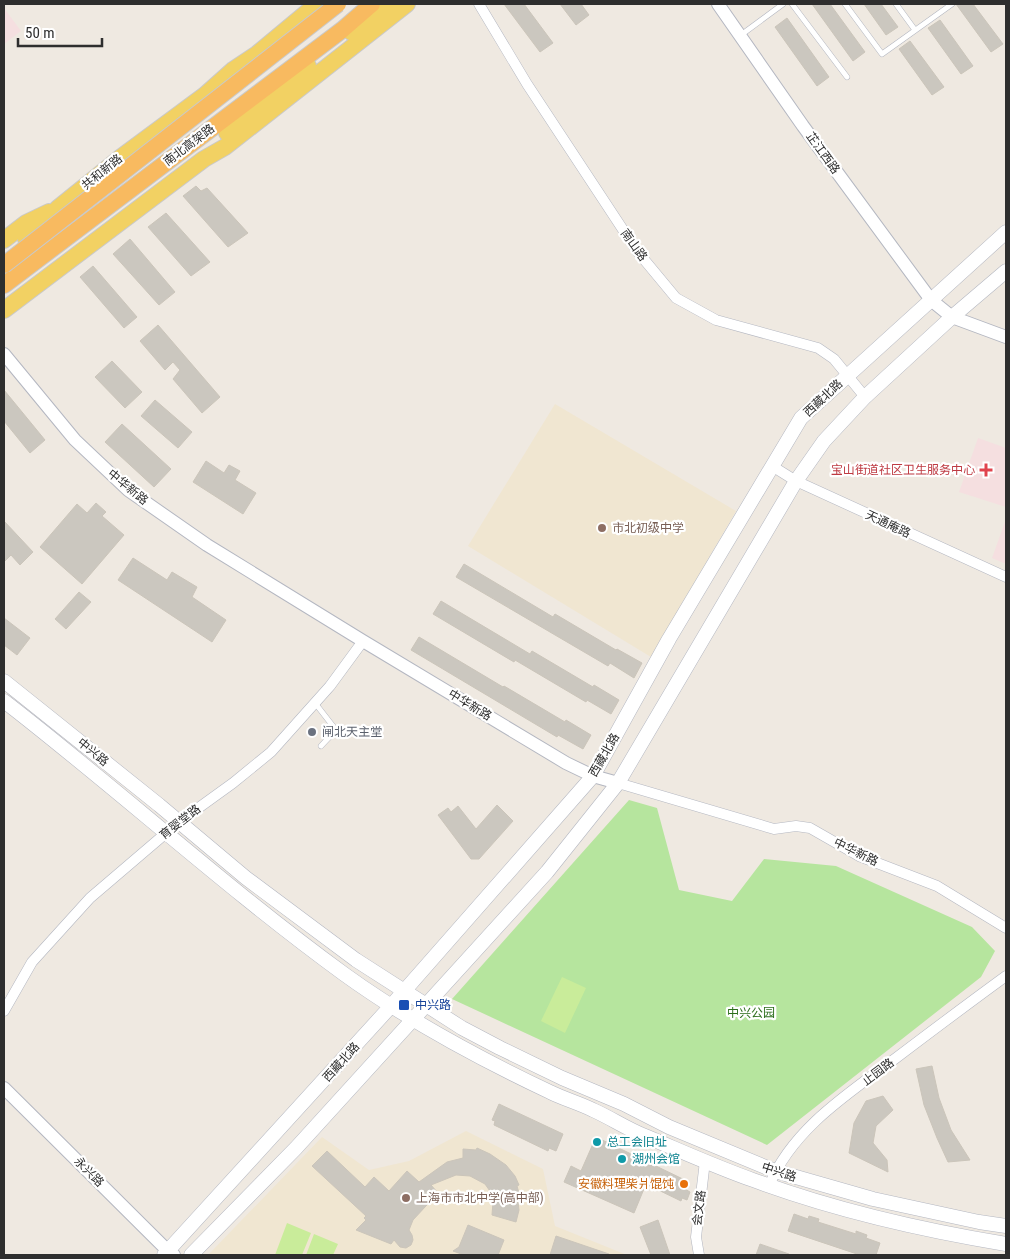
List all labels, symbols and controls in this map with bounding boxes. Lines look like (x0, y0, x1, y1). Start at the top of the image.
scale bar (18, 15, 101, 47)
text: 50 m (25, 24, 55, 42)
street label: 南北高架路 (161, 121, 217, 169)
street label: 芷江西路 (803, 129, 843, 177)
street label: 共和新路 (79, 151, 125, 193)
street label: 南山路 (618, 226, 650, 264)
street label: 西藏北路 (801, 377, 845, 419)
place label: 宝山街道社区卫生服务中心 (831, 463, 975, 477)
marker: 宝山街道社区卫生服务中心 (979, 463, 993, 477)
street label: 中华新路 (105, 466, 151, 508)
street label: 天通庵路 (863, 508, 913, 540)
place label: 市北初级中学 (612, 521, 684, 535)
marker: 市北初级中学 (596, 522, 608, 534)
street label: 中华新路 (446, 687, 494, 723)
place label: 闸北天主堂 (322, 725, 382, 739)
marker: 闸北天主堂 (306, 726, 318, 738)
street label: 西藏北路 (586, 731, 622, 779)
street label: 中兴路 (75, 735, 111, 769)
street label: 育婴堂路 (157, 802, 203, 842)
street label: 中华新路 (831, 835, 881, 869)
marker: 中兴路 (397, 998, 411, 1012)
place label: 中兴路 (415, 998, 451, 1012)
park label: 中兴公园 (727, 1006, 775, 1020)
street label: 西藏北路 (320, 1039, 362, 1085)
street label: 止园路 (859, 1056, 897, 1088)
place label: 总工会旧址 (607, 1135, 667, 1149)
marker: 总工会旧址 (591, 1136, 603, 1148)
place label: 湖州会馆 (632, 1152, 680, 1166)
marker: 湖州会馆 (616, 1153, 628, 1165)
street label: 永兴路 (71, 1154, 107, 1190)
street label: 中兴路 (760, 1160, 798, 1184)
place label: 安徽料理柴爿馄饨 (578, 1177, 674, 1191)
marker: 安徽料理柴爿馄饨 (678, 1178, 690, 1190)
street label: 会文路 (690, 1189, 708, 1227)
place label: 上海市市北中学(高中部) (416, 1191, 544, 1205)
marker: 上海市市北中学(高中部) (400, 1192, 412, 1204)

